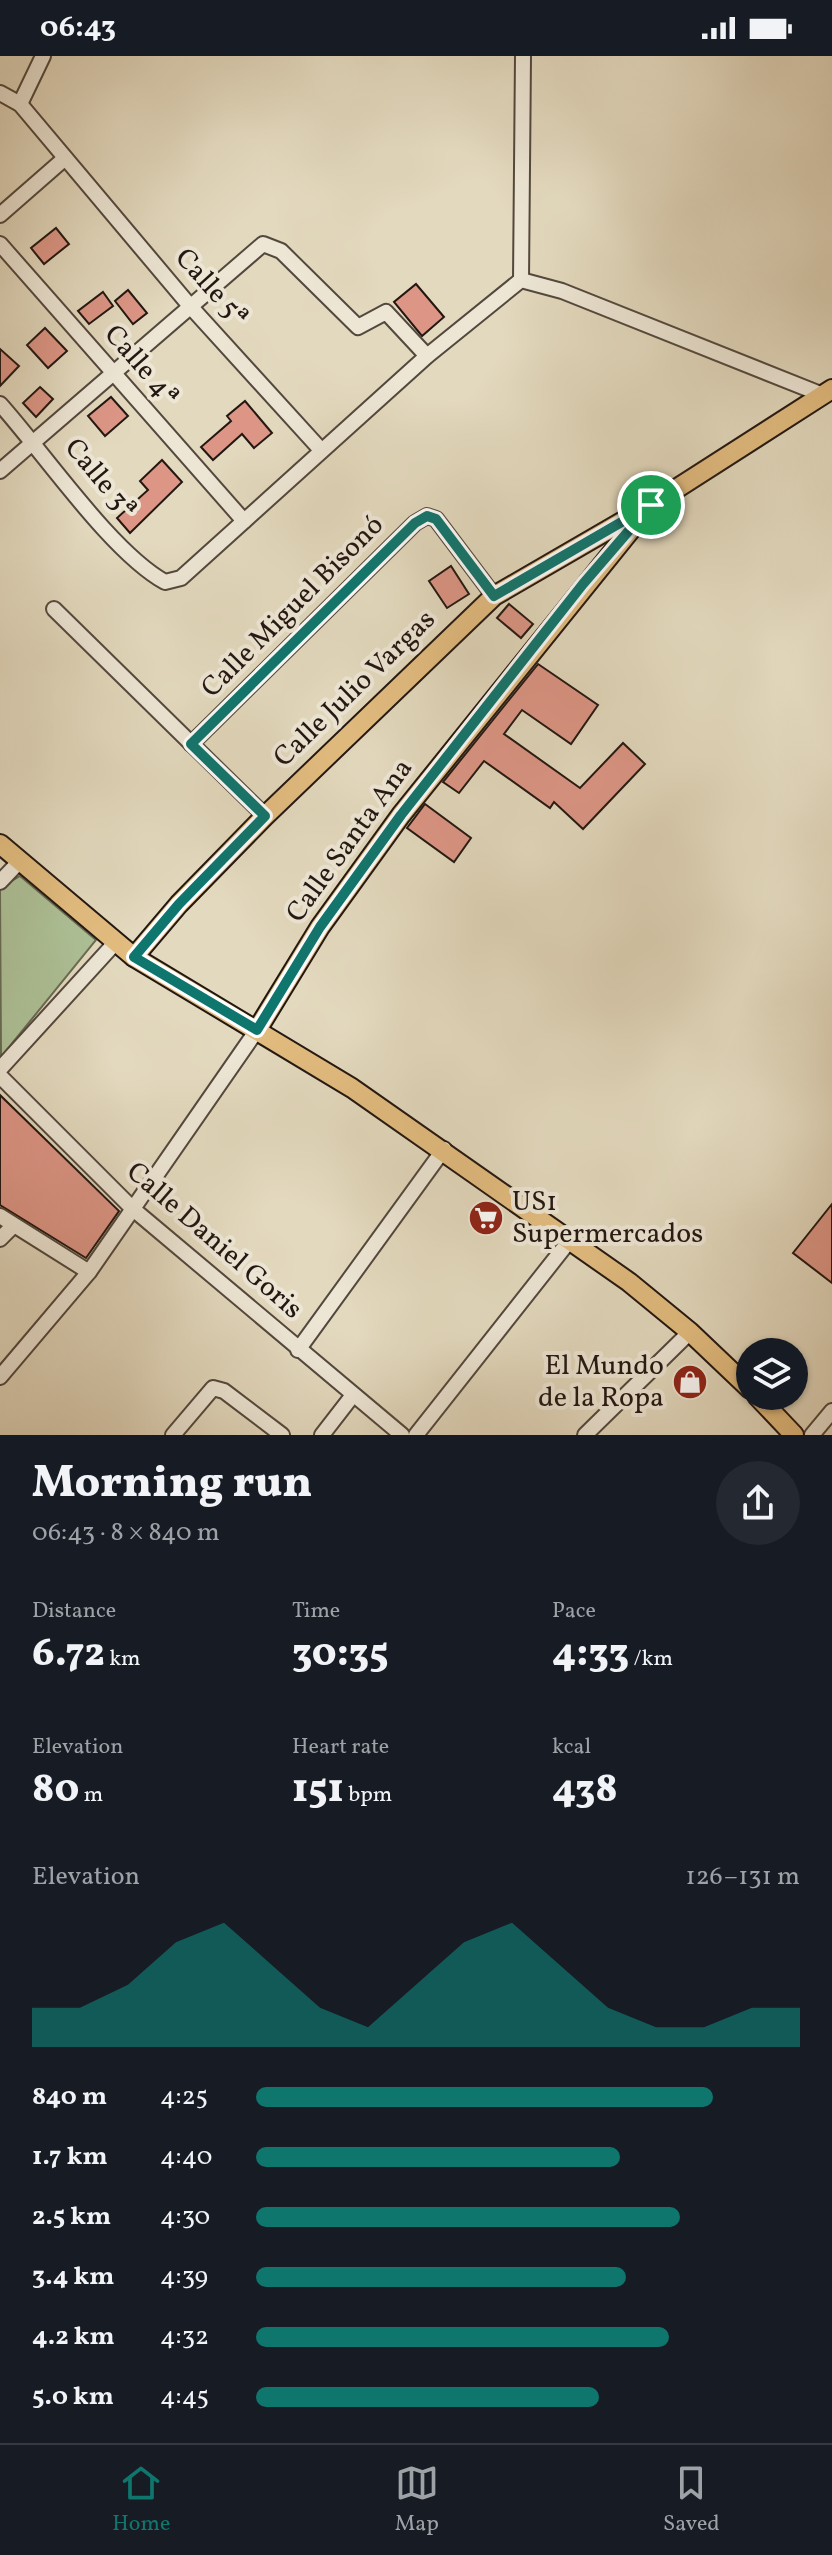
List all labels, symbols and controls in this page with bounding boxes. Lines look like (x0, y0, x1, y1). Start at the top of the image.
text: 06:43 (40, 7, 116, 49)
street label: Calle 5ª (165, 240, 257, 336)
street label: Calle 4ª (95, 317, 187, 415)
street label: Calle 3ª (55, 430, 145, 528)
pin (617, 471, 685, 539)
icon: arrive (629, 483, 673, 527)
street label: Calle Miguel Bisonó (193, 507, 393, 707)
street label: Calle Julio Vargas (265, 601, 445, 777)
street label: Calle Santa Ana (277, 751, 423, 931)
street label: Calle Daniel Goris (117, 1153, 311, 1329)
place label: US1 Supermercados (512, 1183, 703, 1254)
supermarket icon: US1 Supermercados (467, 1199, 505, 1237)
map controls (736, 1338, 808, 1410)
button: layers (736, 1338, 808, 1410)
place label: El Mundo de la Ropa (538, 1347, 664, 1418)
shop icon: El Mundo de la Ropa (671, 1363, 709, 1401)
text: Morning run (32, 1454, 312, 1515)
button: share (716, 1461, 800, 1545)
text: 06:43 · 8 × 840 m (32, 1515, 220, 1551)
text: Distance (32, 1596, 116, 1627)
text: Time (292, 1596, 340, 1627)
text: Pace (552, 1596, 596, 1627)
text: 6.72 (32, 1627, 105, 1683)
text: 30:35 (292, 1627, 388, 1683)
text: 4:33 (552, 1627, 629, 1683)
text: km (105, 1644, 141, 1675)
text: /km (629, 1644, 673, 1675)
text: Elevation (32, 1732, 123, 1763)
text: Heart rate (292, 1732, 389, 1763)
text: kcal (552, 1732, 591, 1763)
text: 80 (32, 1763, 79, 1819)
text: 151 (292, 1763, 344, 1819)
text: 438 (552, 1763, 618, 1819)
text: m (79, 1780, 103, 1811)
text: bpm (344, 1780, 392, 1811)
text: Elevation (32, 1859, 140, 1895)
text: 126–131 m (686, 1859, 800, 1895)
text: 840 m (32, 2079, 107, 2115)
text: 4:25 (160, 2079, 208, 2115)
text: 1.7 km (32, 2139, 108, 2175)
text: 4:40 (160, 2139, 212, 2175)
text: 2.5 km (32, 2199, 111, 2235)
text: 4:30 (160, 2199, 210, 2235)
text: 3.4 km (32, 2259, 115, 2295)
text: 4:39 (160, 2259, 208, 2295)
text: 4.2 km (32, 2319, 115, 2355)
text: 4:32 (160, 2319, 209, 2355)
text: 5.0 km (32, 2379, 114, 2415)
text: 4:45 (160, 2379, 209, 2415)
tab: Home (112, 2461, 170, 2540)
tab: Map (395, 2461, 439, 2540)
tab: Saved (663, 2461, 720, 2540)

